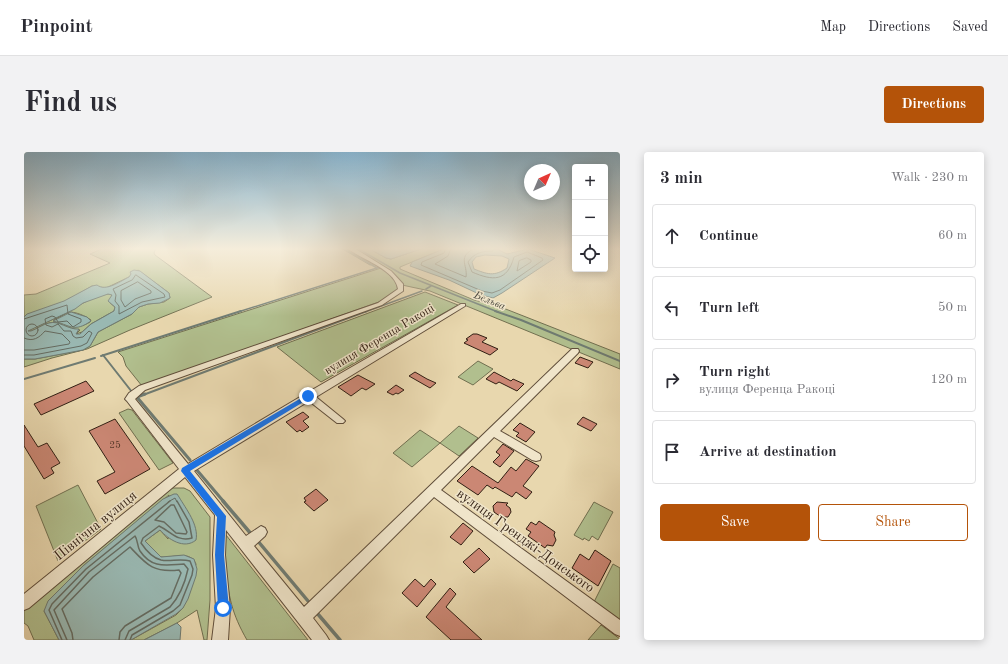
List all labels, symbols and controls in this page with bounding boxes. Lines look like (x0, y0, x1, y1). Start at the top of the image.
text: Pinpoint (20, 18, 93, 37)
text: Map (820, 20, 846, 34)
text: Directions (868, 20, 930, 34)
text: Saved (952, 20, 988, 34)
button: Directions (884, 86, 984, 123)
text: Find us (24, 90, 117, 118)
north arrow (524, 164, 560, 200)
map controls (572, 164, 608, 272)
button: + (572, 164, 608, 200)
text: 3 min (660, 170, 703, 187)
text: Walk · 230 m (891, 171, 968, 184)
button: − (572, 200, 608, 236)
icon: ahead (661, 225, 683, 247)
text: Continue (699, 229, 758, 244)
text: 60 m (938, 229, 967, 242)
button: locate (572, 236, 608, 272)
water label: Бельва (471, 290, 507, 313)
icon: left (661, 297, 683, 319)
street label: вулиця Ференца Ракоці (322, 301, 437, 377)
text: Turn left (699, 301, 759, 316)
text: 50 m (938, 301, 967, 314)
text: Turn right (699, 365, 770, 380)
icon: right (661, 369, 683, 391)
text: 120 m (930, 373, 967, 386)
text: вулиця Ференца Ракоці (699, 383, 835, 396)
route end (299, 387, 317, 405)
house number: 25 (109, 440, 121, 450)
icon: arrive (661, 441, 683, 463)
text: Arrive at destination (699, 445, 837, 460)
street label: вулиця Гренджі-Донського (454, 486, 597, 595)
street label: Північна вулиця (52, 488, 139, 563)
button: Save (660, 504, 810, 541)
button: Share (818, 504, 968, 541)
route start (214, 599, 232, 617)

